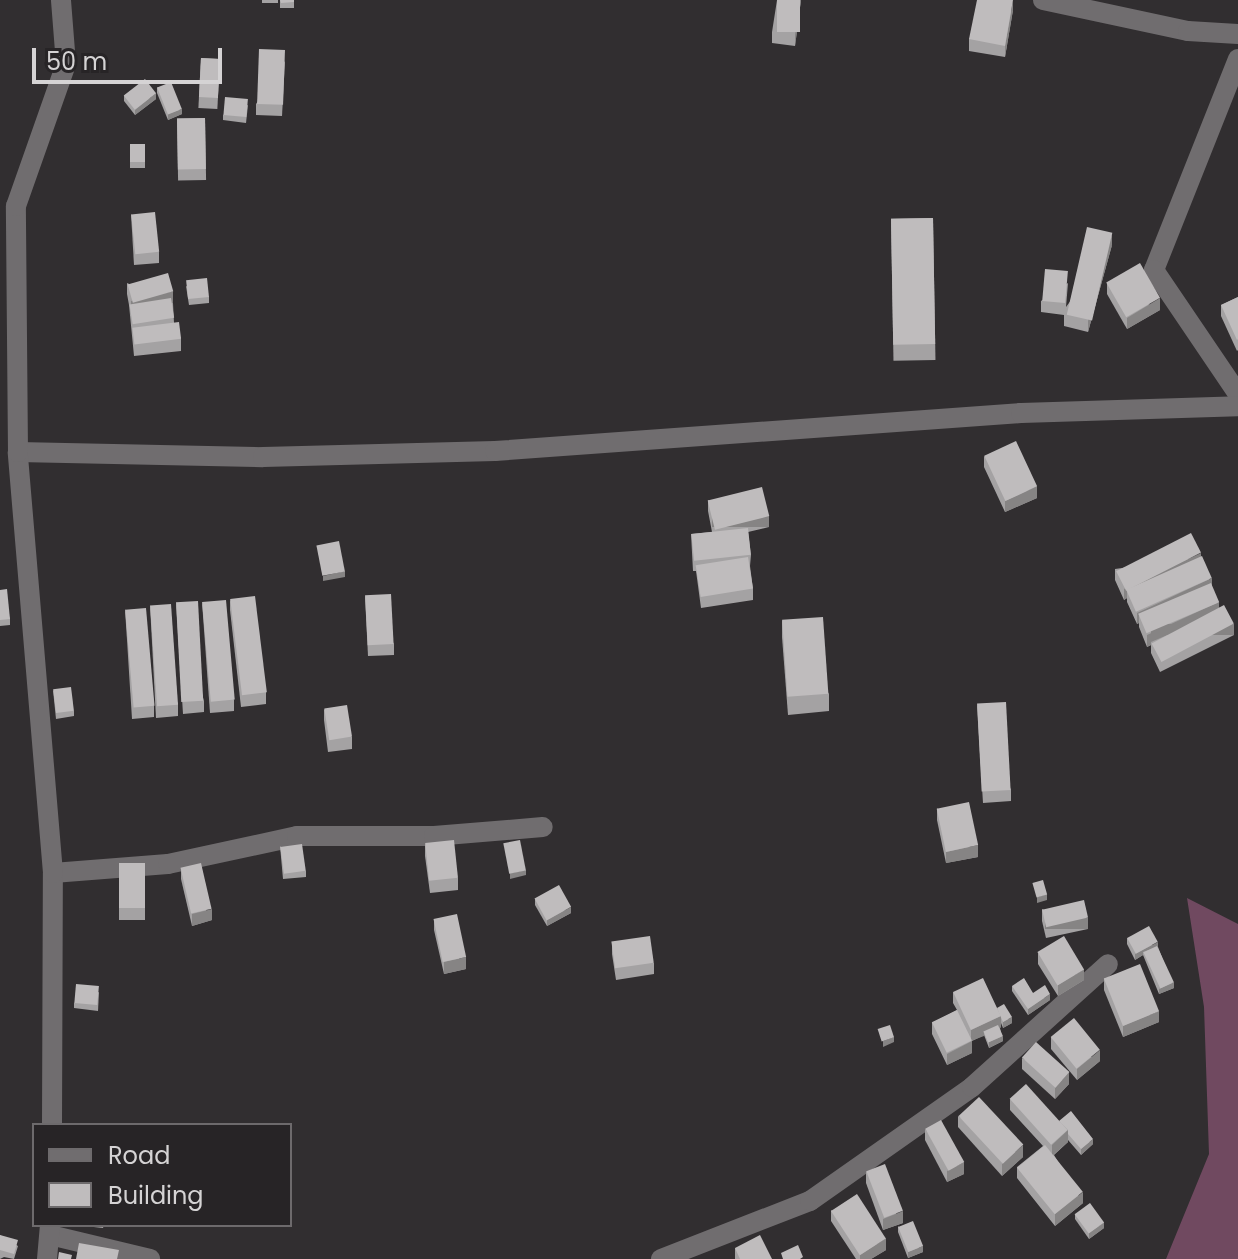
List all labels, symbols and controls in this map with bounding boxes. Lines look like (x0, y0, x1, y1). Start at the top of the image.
scale bar (36, 32, 226, 82)
text: 50 m (46, 45, 107, 78)
legend (32, 1123, 292, 1227)
text: Road (108, 1139, 170, 1172)
text: Building (108, 1179, 204, 1212)

